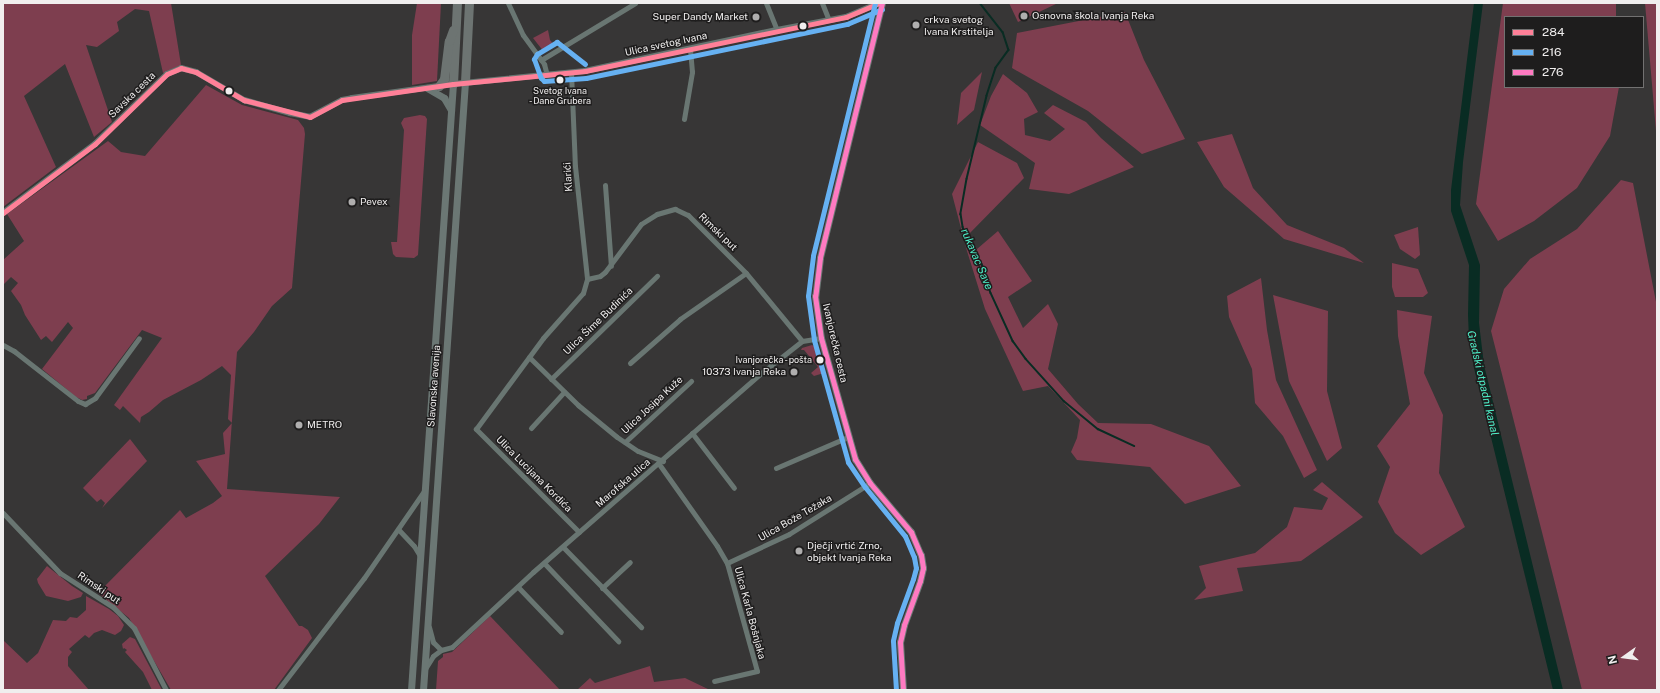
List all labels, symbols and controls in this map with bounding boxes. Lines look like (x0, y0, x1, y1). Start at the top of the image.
place label: Osnovna škola Ivanja Reka (1032, 10, 1154, 22)
place label: Super Dandy Market (653, 11, 748, 23)
marker: Osnovna škola Ivanja Reka (1019, 11, 1029, 21)
marker: Super Dandy Market (751, 12, 761, 22)
place label: crkva svetog Ivana Krstitelja (924, 13, 994, 36)
legend (1504, 16, 1644, 88)
marker: crkva svetog Ivana Krstitelja (911, 20, 921, 30)
unlabelled marker (798, 21, 808, 31)
text: 284 (1542, 25, 1564, 39)
street label: Ulica svetog Ivana (624, 29, 708, 59)
text: 216 (1542, 45, 1562, 59)
text: 276 (1542, 65, 1564, 79)
street label: Savska cesta (106, 70, 158, 120)
marker: Svetog Ivana - Dane Grubera (555, 75, 565, 85)
unlabelled marker (224, 86, 234, 96)
place label: Svetog Ivana - Dane Grubera (528, 86, 592, 107)
street label: Klarići (561, 162, 575, 192)
place label: Pevex (360, 196, 388, 208)
marker: Pevex (347, 197, 357, 207)
street label: Rimski put (696, 211, 740, 253)
water label: rukavac Save (958, 226, 996, 292)
street label: Ulica Šime Budinića (561, 285, 635, 357)
street label: Ivanjorečka cesta (820, 302, 850, 384)
water label: Gradski otpadni kanal (1464, 329, 1502, 437)
street label: Slavonska avenija (425, 345, 443, 427)
place label: Ivanjorečka - pošta (733, 355, 812, 365)
marker: Ivanjorečka - pošta (815, 355, 825, 365)
place label: 10373 Ivanja Reka (702, 366, 786, 378)
marker: 10373 Ivanja Reka (789, 367, 799, 377)
street label: Ulica Josipa Kuže (619, 374, 685, 436)
place label: METRO (307, 419, 342, 431)
marker: METRO (294, 420, 304, 430)
street label: Ulica Lucijana Kordića (494, 434, 574, 514)
street label: Marofska ulica (593, 456, 653, 510)
street label: Ulica Bože Težaka (756, 492, 834, 544)
place label: Dječji vrtić Zrno, objekt Ivanja Reka (807, 539, 892, 562)
marker: Dječji vrtić Zrno, objekt Ivanja Reka (794, 546, 804, 556)
street label: Ulica Karla Bošnjaka (732, 565, 768, 661)
street label: Rimski put (75, 569, 123, 607)
north arrow (1604, 637, 1644, 677)
text: N (1605, 654, 1619, 666)

